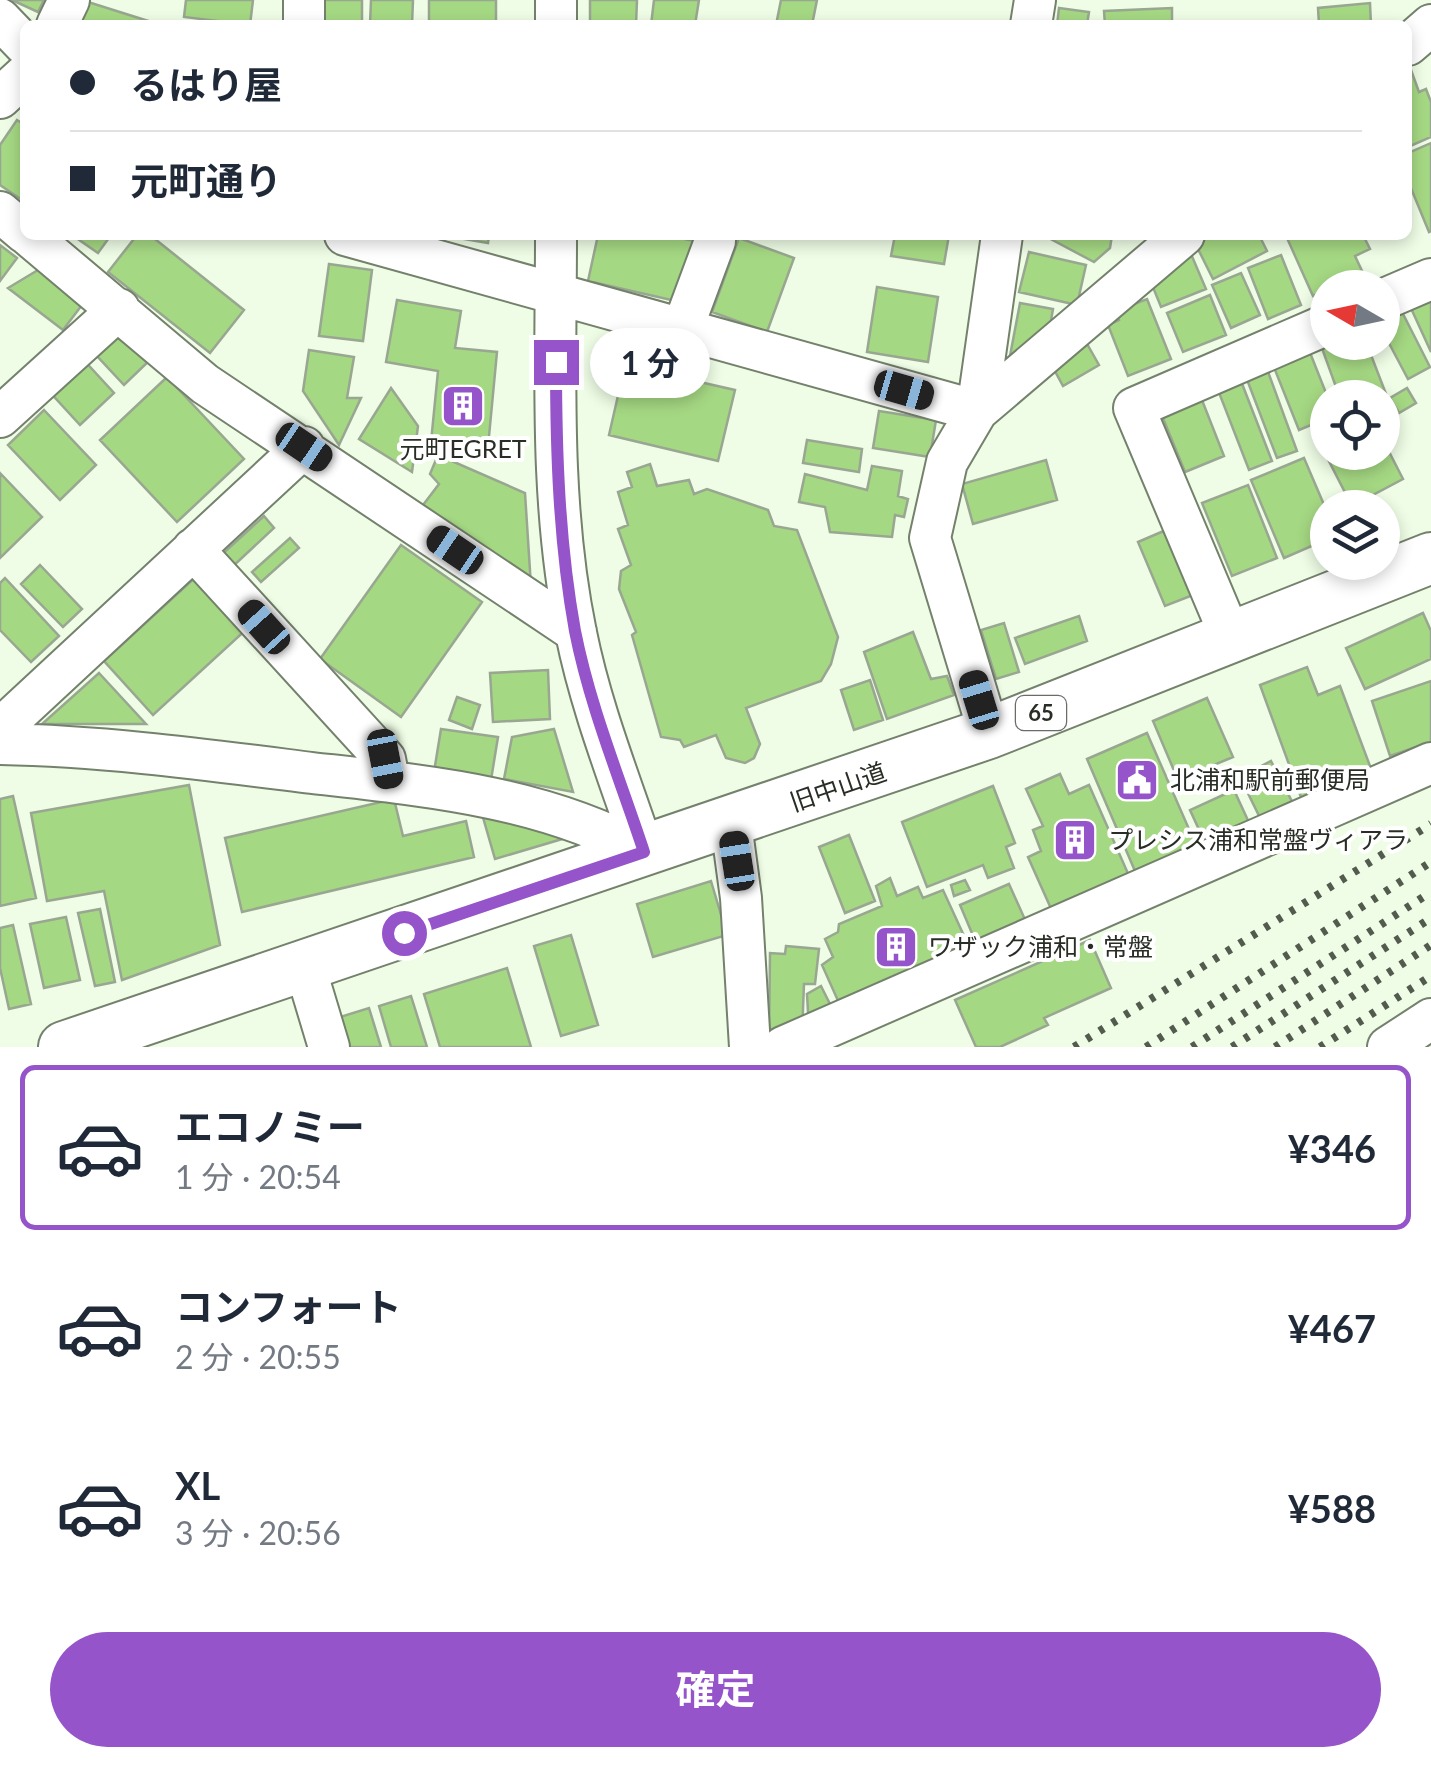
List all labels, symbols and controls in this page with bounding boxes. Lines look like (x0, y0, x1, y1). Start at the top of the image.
text: るはり屋 (130, 61, 282, 107)
text: 元町通り (130, 157, 282, 203)
north arrow (1310, 270, 1400, 360)
map controls (1310, 270, 1400, 580)
callout: 1 分 (591, 327, 711, 397)
route end (534, 340, 579, 385)
text: 1 分 (621, 343, 679, 382)
car (871, 367, 937, 413)
button: locate (1310, 380, 1400, 470)
building icon: 元町EGRET (440, 383, 486, 429)
car (271, 418, 337, 476)
place label: 元町EGRET (399, 433, 527, 463)
button: layers (1310, 490, 1400, 580)
car (422, 521, 488, 579)
car (233, 595, 295, 659)
car (956, 667, 1002, 733)
road number: 65 (1016, 696, 1066, 730)
car (365, 727, 405, 791)
street label: 旧中山道 (786, 756, 890, 817)
public building icon: 北浦和駅前郵便局 (1114, 757, 1160, 803)
place label: 北浦和駅前郵便局 (1170, 764, 1370, 794)
building icon: プレシス浦和常盤ヴィアラ (1052, 817, 1098, 863)
place label: プレシス浦和常盤ヴィアラ (1108, 824, 1408, 854)
car (717, 829, 757, 893)
route start (382, 911, 427, 956)
building icon: ワザック浦和・常盤 (873, 924, 919, 970)
place label: ワザック浦和・常盤 (928, 931, 1153, 961)
icon: car (55, 1103, 145, 1193)
text: エコノミー (175, 1103, 365, 1149)
text: ¥346 (1288, 1125, 1376, 1171)
text: 1 分 · 20:54 (175, 1157, 341, 1196)
icon: car (55, 1283, 145, 1373)
text: コンフォート (175, 1283, 402, 1329)
text: ¥467 (1288, 1305, 1376, 1351)
text: 2 分 · 20:55 (175, 1337, 341, 1376)
text: XL (175, 1462, 220, 1508)
icon: car (55, 1463, 145, 1553)
text: ¥588 (1288, 1485, 1376, 1531)
text: 3 分 · 20:56 (175, 1513, 341, 1552)
button: 確定 (50, 1632, 1381, 1747)

